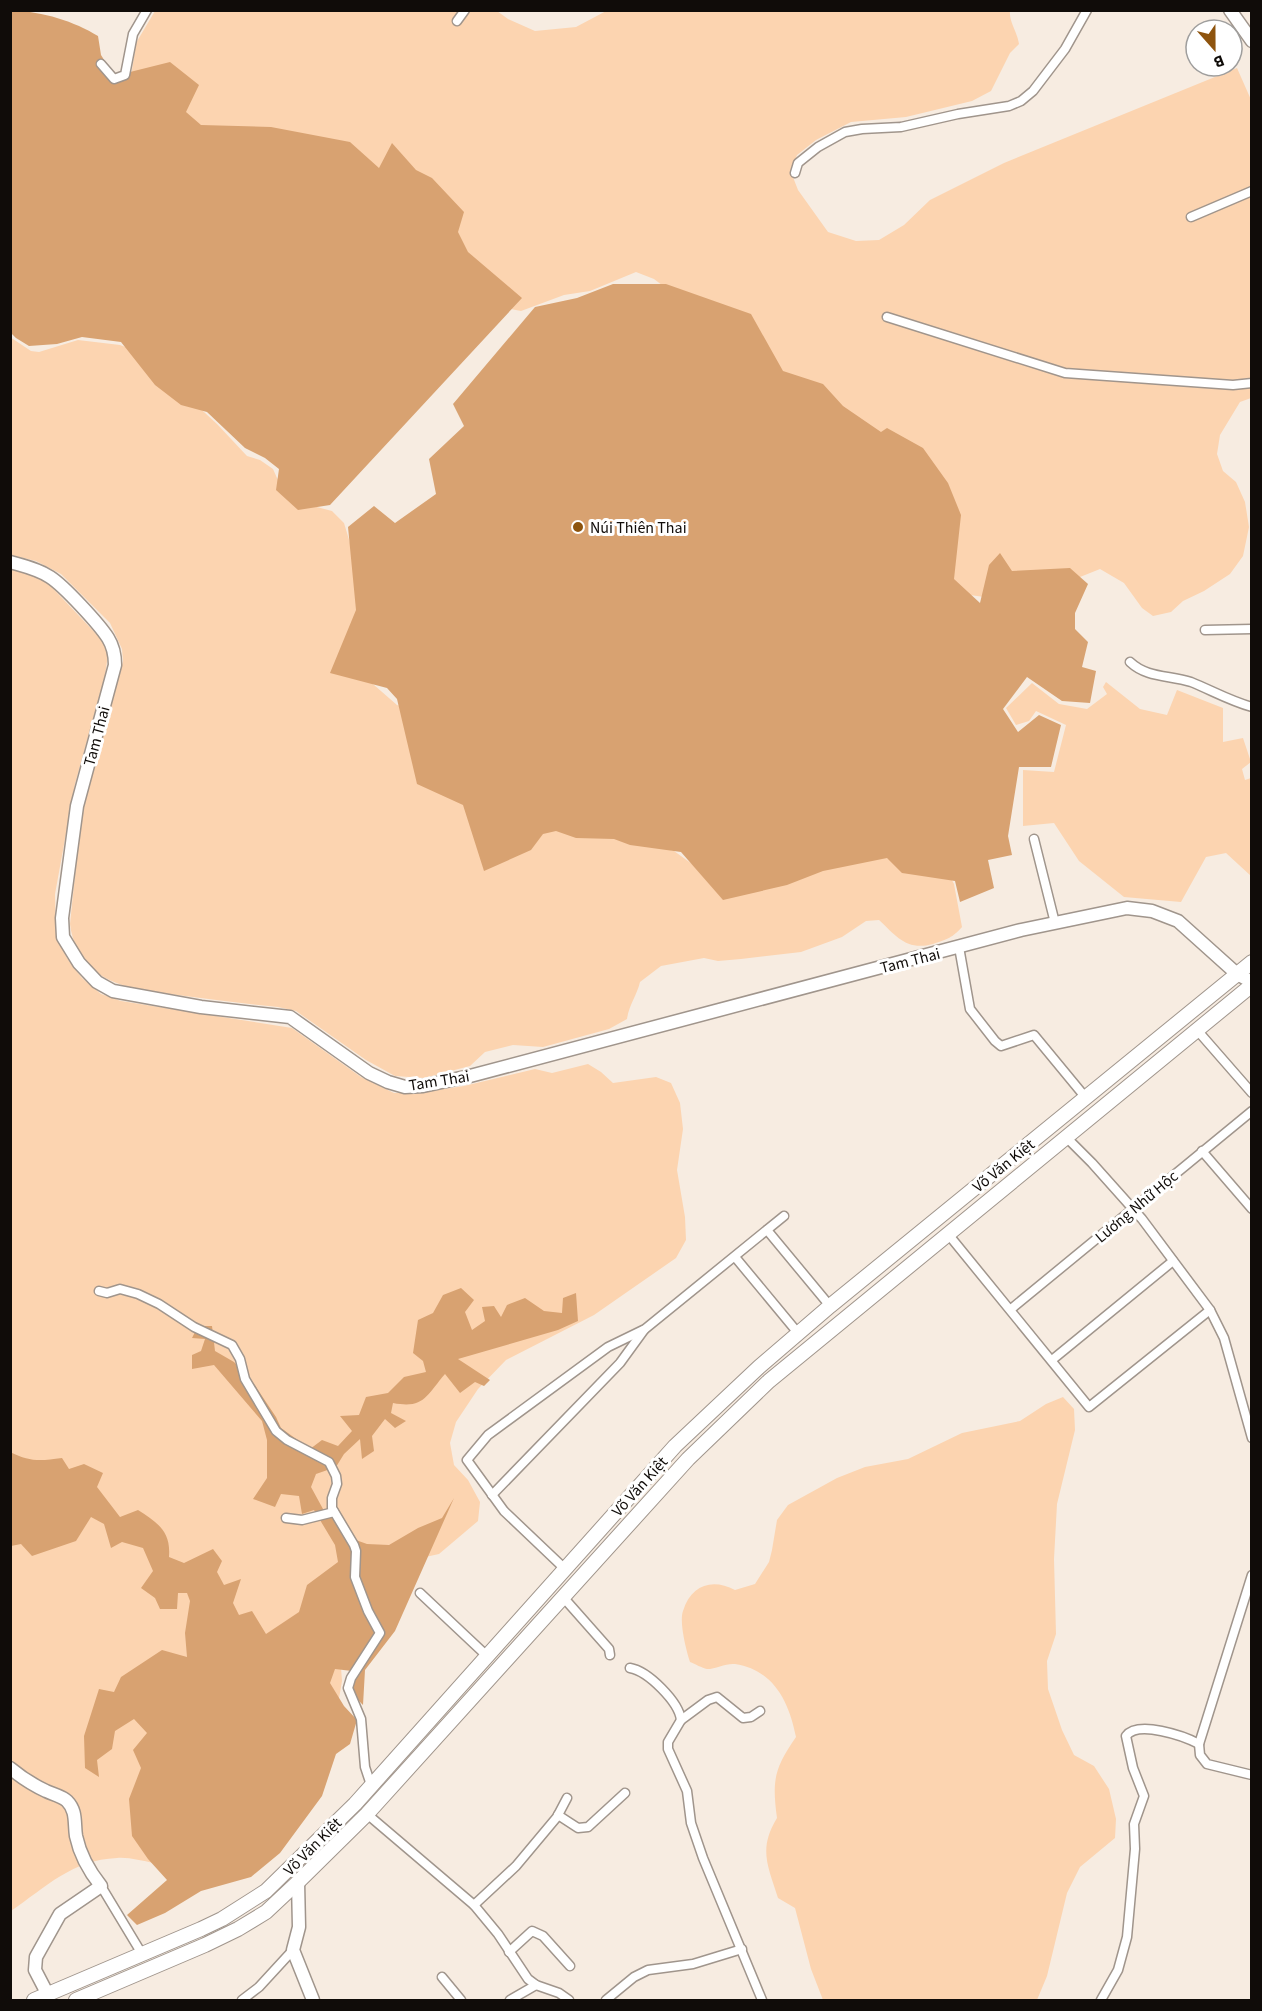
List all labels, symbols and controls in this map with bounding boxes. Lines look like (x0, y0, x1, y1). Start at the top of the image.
north arrow (1184, 18, 1244, 78)
text: B (1210, 49, 1227, 73)
place label: Núi Thiên Thai (590, 517, 687, 539)
marker: Núi Thiên Thai (571, 520, 585, 534)
street label: Tam Thai (78, 704, 116, 769)
street label: Tam Thai (878, 943, 943, 979)
street label: Tam Thai (407, 1065, 471, 1097)
street label: Võ Văn Kiệt (968, 1134, 1040, 1198)
street label: Lương Nhữ Hộc (1090, 1165, 1183, 1248)
street label: Võ Văn Kiệt (607, 1451, 673, 1522)
street label: Võ Văn Kiệt (279, 1812, 347, 1881)

